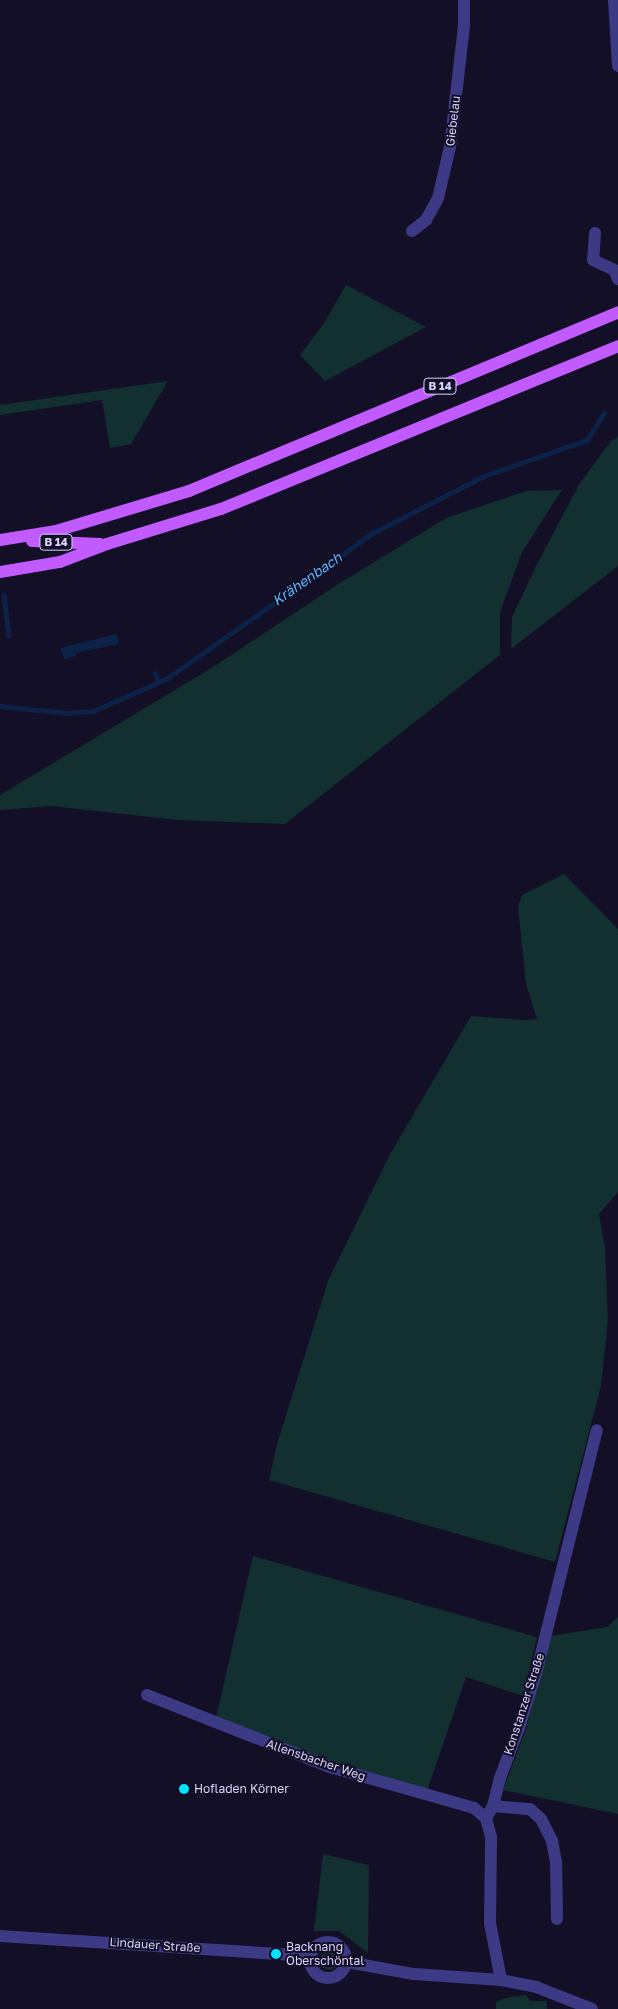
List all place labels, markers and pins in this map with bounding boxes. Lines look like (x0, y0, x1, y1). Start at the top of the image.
place label: Hofladen Körner (194, 1782, 289, 1796)
marker: Hofladen Körner (178, 1783, 190, 1795)
place label: Backnang Oberschöntal (286, 1940, 364, 1968)
marker: Backnang Oberschöntal (270, 1948, 282, 1960)

